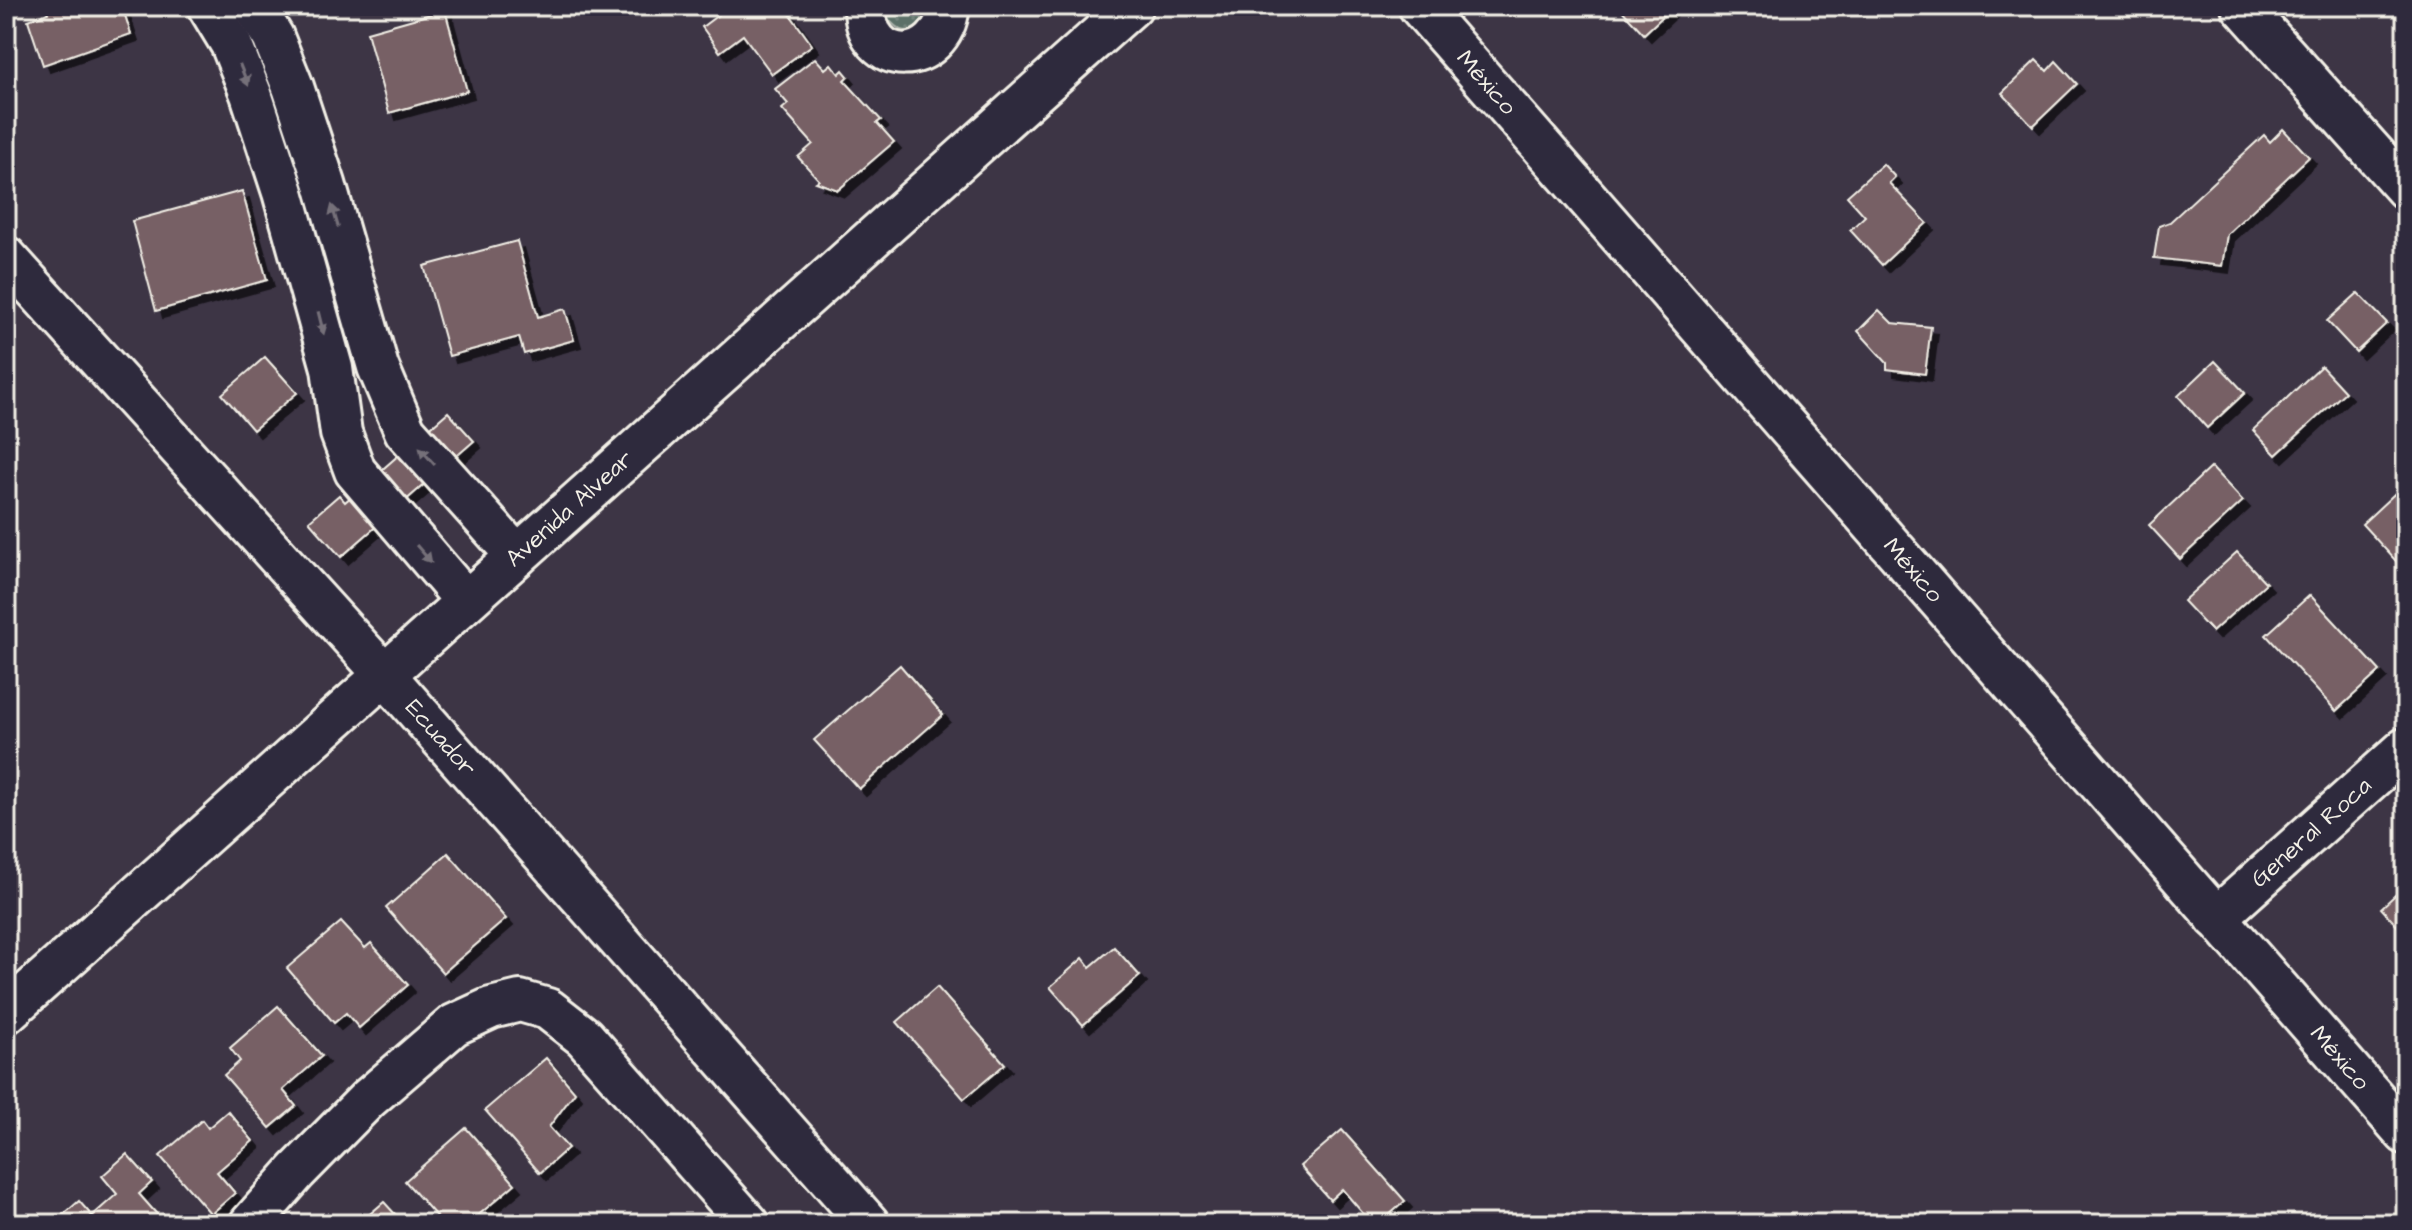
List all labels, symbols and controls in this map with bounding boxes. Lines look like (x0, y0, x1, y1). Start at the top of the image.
street label: México (1448, 43, 1524, 123)
one-way arrow (237, 63, 250, 87)
one-way arrow (328, 204, 341, 228)
one-way arrow (315, 311, 327, 336)
street label: Avenida Alvear (498, 443, 641, 575)
one-way arrow (419, 447, 436, 467)
street label: México (1875, 530, 1951, 611)
one-way arrow (415, 543, 432, 563)
street label: Ecuador (397, 692, 484, 784)
street label: General Roca (2244, 769, 2379, 896)
street label: México (2302, 1018, 2378, 1098)

